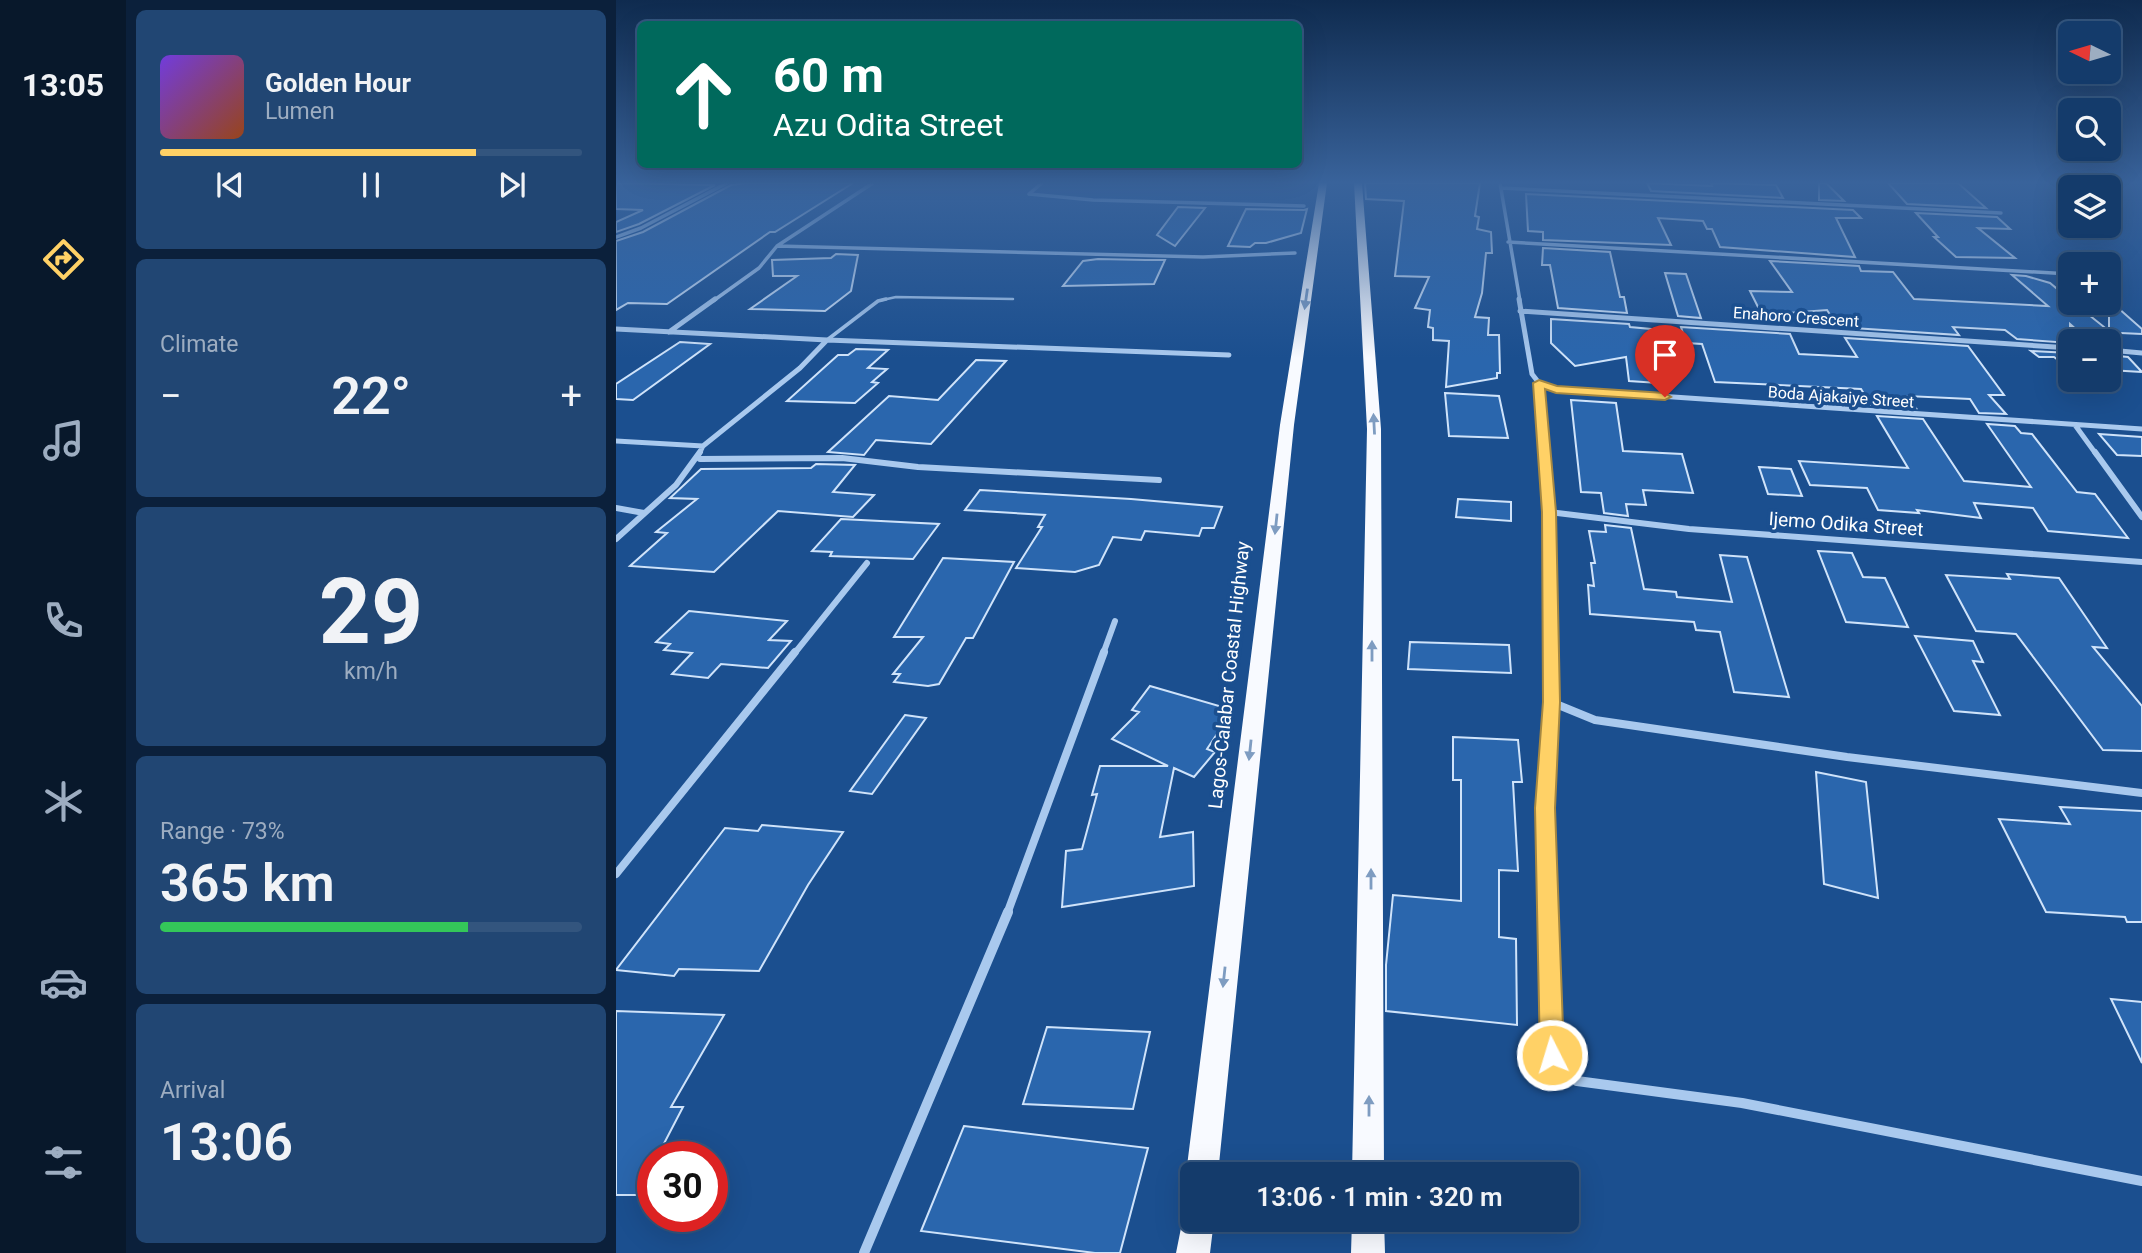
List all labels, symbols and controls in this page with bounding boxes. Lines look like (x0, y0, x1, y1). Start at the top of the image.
north arrow (2058, 21, 2121, 84)
map controls (2058, 21, 2121, 392)
text: 60 m (773, 47, 884, 104)
icon: ahead (658, 49, 749, 140)
text: 13:05 (22, 66, 104, 104)
text: Golden Hour (265, 68, 411, 98)
text: Lumen (265, 98, 335, 125)
button: search (2058, 98, 2121, 161)
text: Azu Odita Street (773, 106, 1004, 144)
icon: previous (211, 166, 249, 204)
icon: pause (352, 166, 390, 204)
icon: next (493, 166, 531, 204)
button: layers (2058, 175, 2121, 238)
icon: directions (39, 235, 88, 284)
button: + (2058, 252, 2121, 315)
one-way arrow (1300, 288, 1311, 310)
street label: Enahoro Crescent (1732, 303, 1860, 331)
pin (1635, 325, 1695, 397)
button: − (2058, 329, 2121, 392)
text: Climate (160, 331, 239, 358)
icon: arrive (1646, 336, 1684, 374)
text: 22° (331, 366, 411, 427)
text: − (160, 374, 182, 418)
text: + (560, 374, 582, 418)
street label: Boda Ajakaiye Street (1767, 382, 1915, 412)
one-way arrow (1368, 412, 1379, 434)
icon: music (39, 416, 88, 465)
street label: Ijemo Odika Street (1768, 507, 1924, 541)
one-way arrow (1270, 514, 1281, 536)
street label: Lagos-Calabar Coastal Highway (1204, 540, 1254, 810)
text: 29 (319, 559, 423, 665)
icon: phone (39, 596, 88, 645)
one-way arrow (1367, 640, 1378, 662)
text: km/h (344, 658, 398, 685)
one-way arrow (1244, 740, 1255, 762)
icon: climate (39, 777, 88, 826)
text: Range · 73% (160, 818, 285, 845)
text: 365 km (160, 853, 335, 914)
one-way arrow (1365, 867, 1376, 889)
icon: car (39, 958, 88, 1007)
one-way arrow (1219, 966, 1230, 988)
position arrow (1515, 1018, 1589, 1092)
text: Arrival (160, 1077, 225, 1104)
one-way arrow (1363, 1095, 1375, 1117)
text: 13:06 (160, 1112, 293, 1173)
icon: filters (39, 1138, 88, 1187)
speed limit sign: 30 (637, 1141, 728, 1232)
text: 13:06 · 1 min · 320 m (1256, 1182, 1503, 1212)

